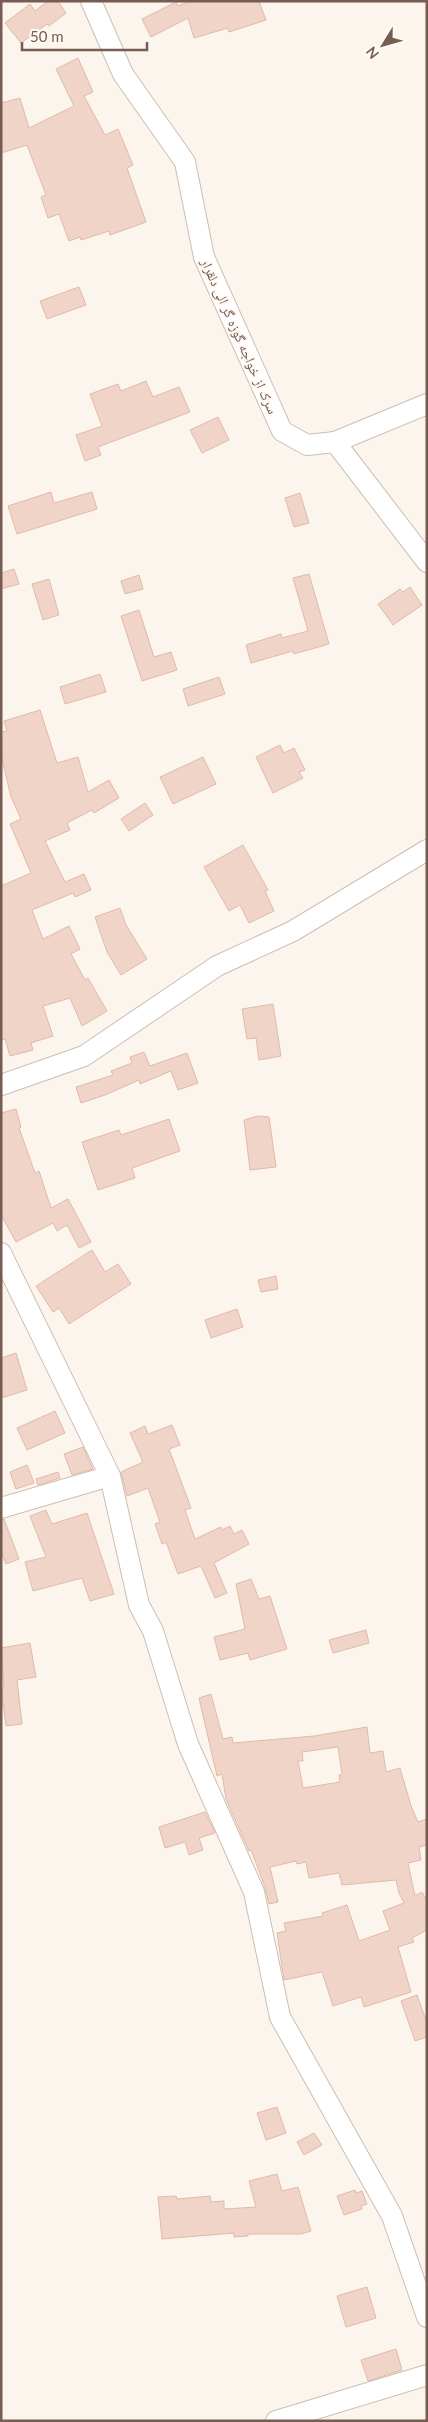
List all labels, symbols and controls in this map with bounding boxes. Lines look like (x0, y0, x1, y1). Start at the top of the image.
scale bar (22, 20, 148, 52)
north arrow (358, 20, 408, 70)
text: 50 m (30, 27, 64, 45)
text: N (362, 44, 382, 63)
street label: سرک از خواجه گوزه گر الی دلقرار (197, 255, 282, 417)

